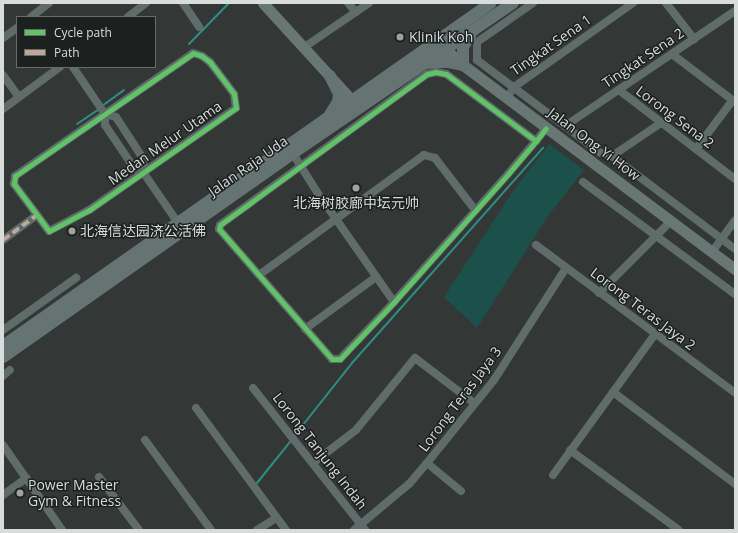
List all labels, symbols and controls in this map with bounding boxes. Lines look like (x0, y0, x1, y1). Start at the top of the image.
street label: Tingkat Sena 1 (507, 11, 595, 79)
legend (16, 16, 156, 68)
text: Cycle path (54, 24, 112, 41)
street label: Tingkat Sena 2 (599, 25, 687, 91)
place label: Klinik Koh (409, 29, 473, 45)
marker: Klinik Koh (394, 31, 406, 43)
text: Path (54, 44, 80, 61)
street label: Lorong Sena 2 (633, 82, 717, 152)
street label: Medan Melur Utama (105, 97, 225, 189)
street label: Jalan Ong Yi How (545, 104, 643, 184)
street label: Jalan Raja Uda (205, 132, 291, 200)
marker: 北海树胶廊中坛元帅 (351, 183, 361, 193)
place label: 北海树胶廊中坛元帅 (293, 195, 419, 211)
place label: 北海信达园济公活佛 (80, 223, 206, 239)
marker: 北海信达园济公活佛 (67, 226, 77, 236)
street label: Lorong Teras Jaya 2 (587, 264, 699, 354)
street label: Lorong Teras Jaya 3 (415, 343, 505, 455)
street label: Lorong Tanjung Indah (269, 389, 371, 513)
place label: Power Master Gym & Fitness (28, 477, 121, 510)
marker: Power Master Gym & Fitness (15, 488, 25, 498)

